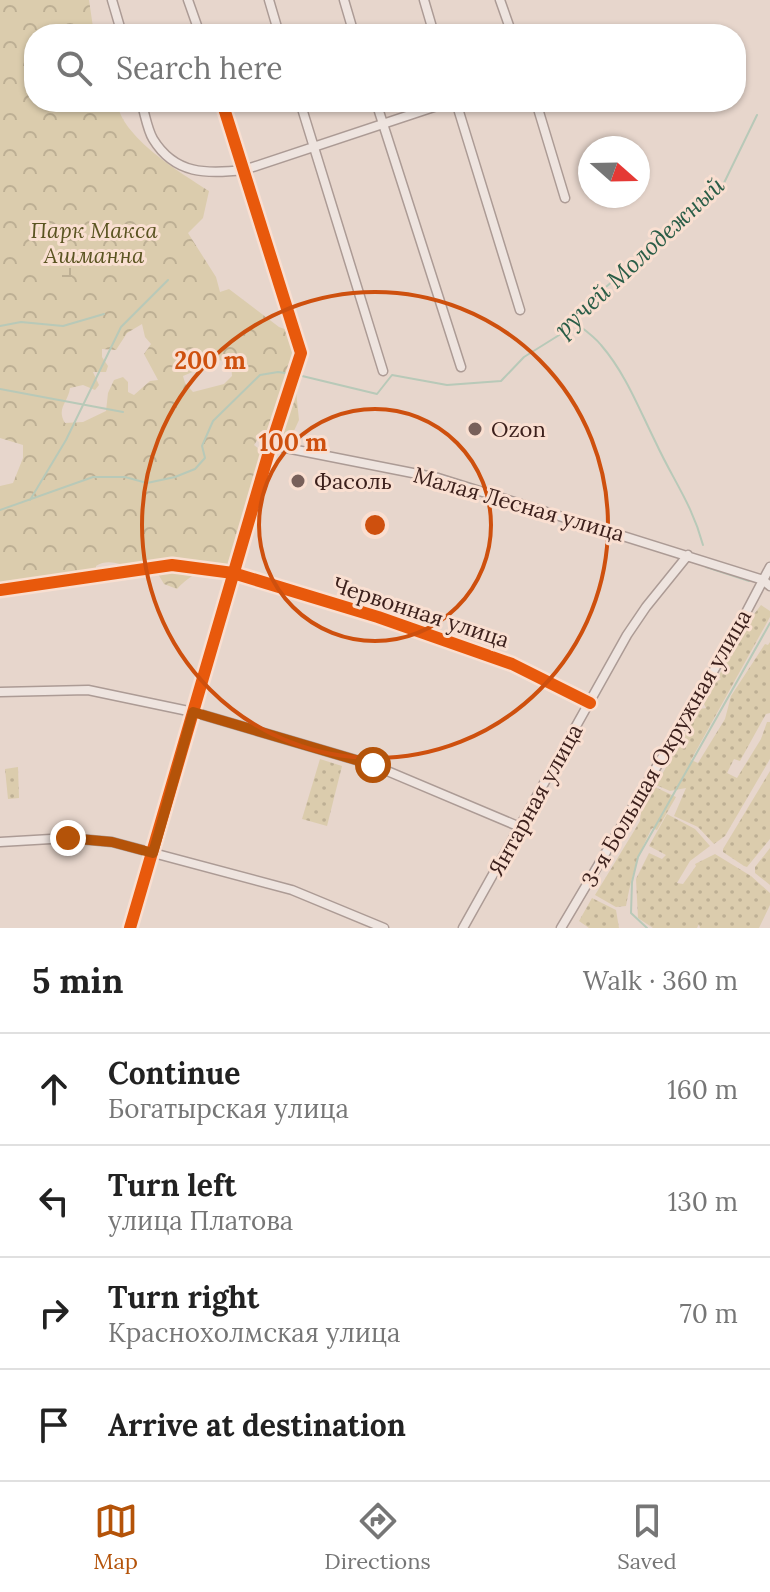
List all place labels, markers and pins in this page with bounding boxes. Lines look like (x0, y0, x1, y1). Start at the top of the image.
place label: Ozon (491, 415, 546, 443)
marker: Ozon (466, 420, 484, 438)
place label: Фасоль (314, 467, 392, 495)
marker: Фасоль (289, 472, 307, 490)
centre of rings (361, 511, 389, 539)

